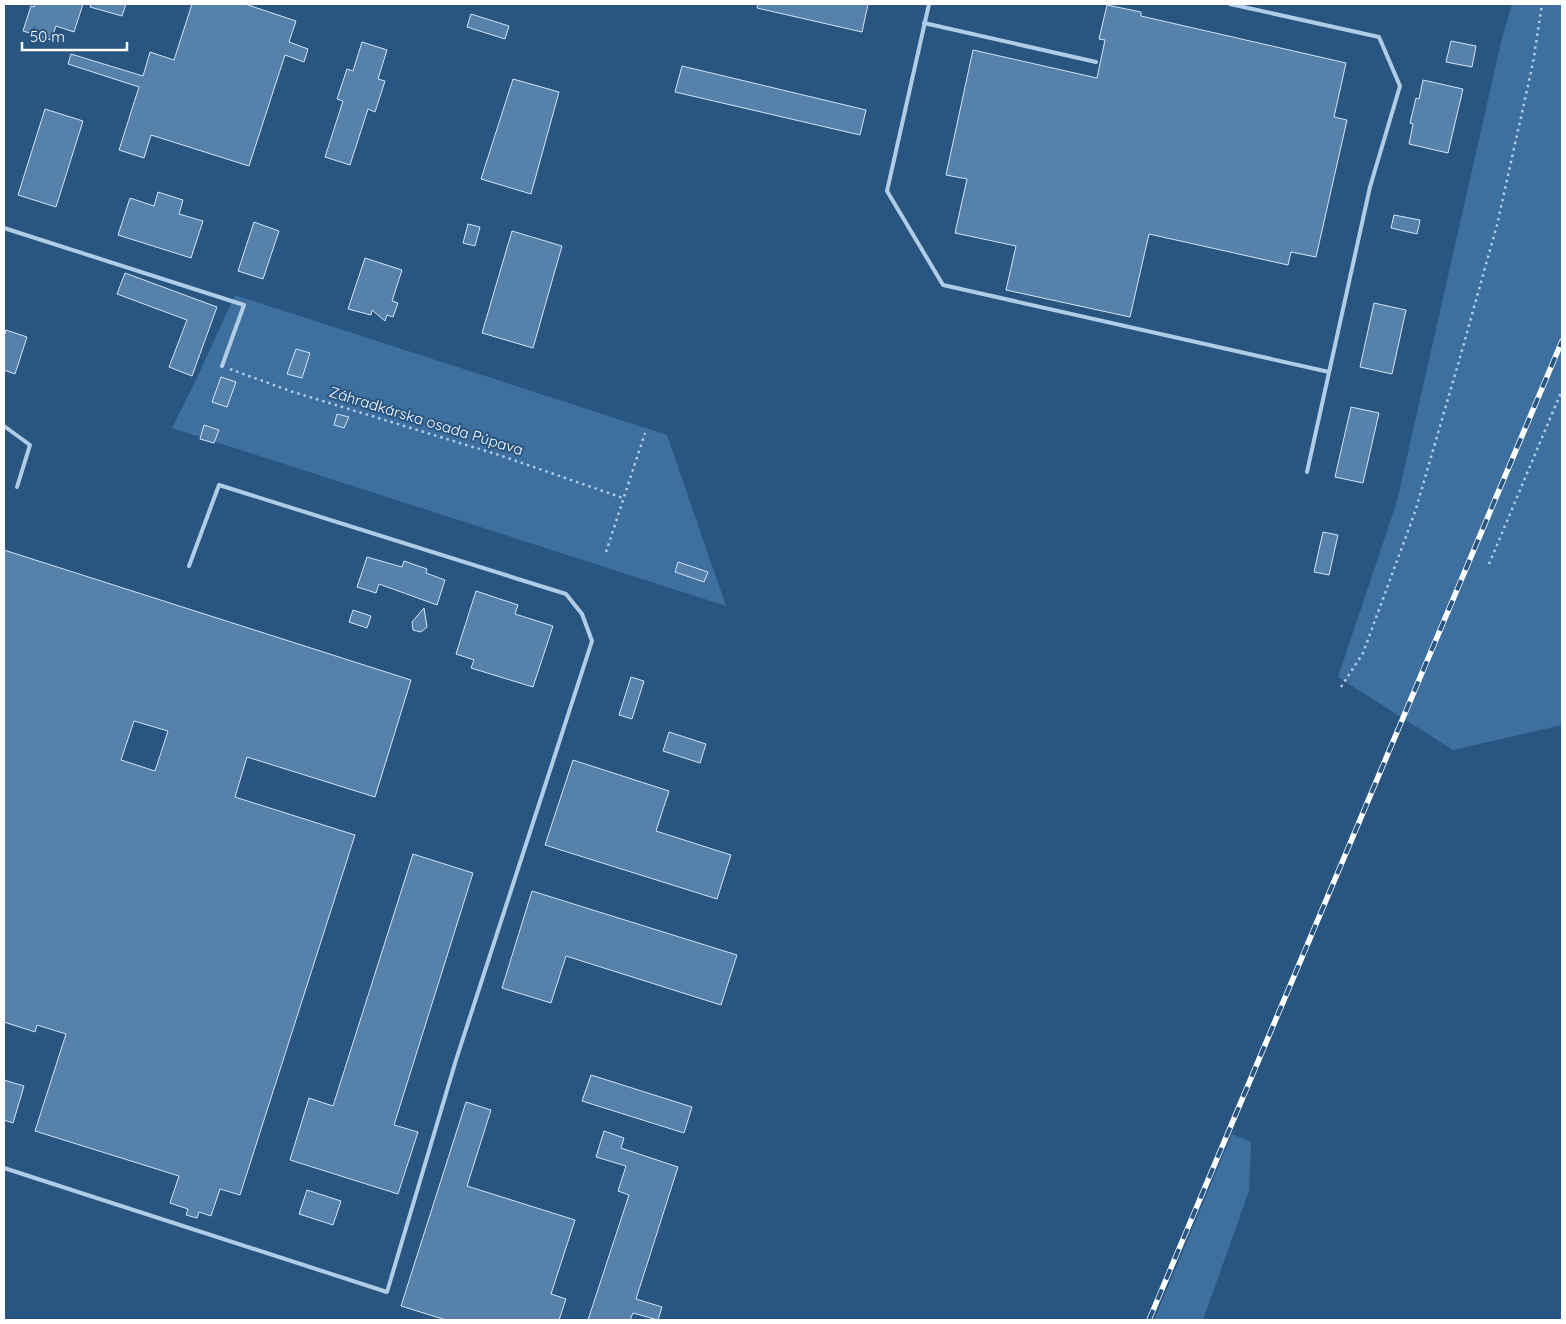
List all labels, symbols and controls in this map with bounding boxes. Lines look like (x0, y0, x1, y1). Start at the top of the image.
scale bar (22, 20, 128, 52)
text: 50 m (30, 27, 65, 46)
street label: Záhradkárska osada Púpava (327, 382, 526, 459)

